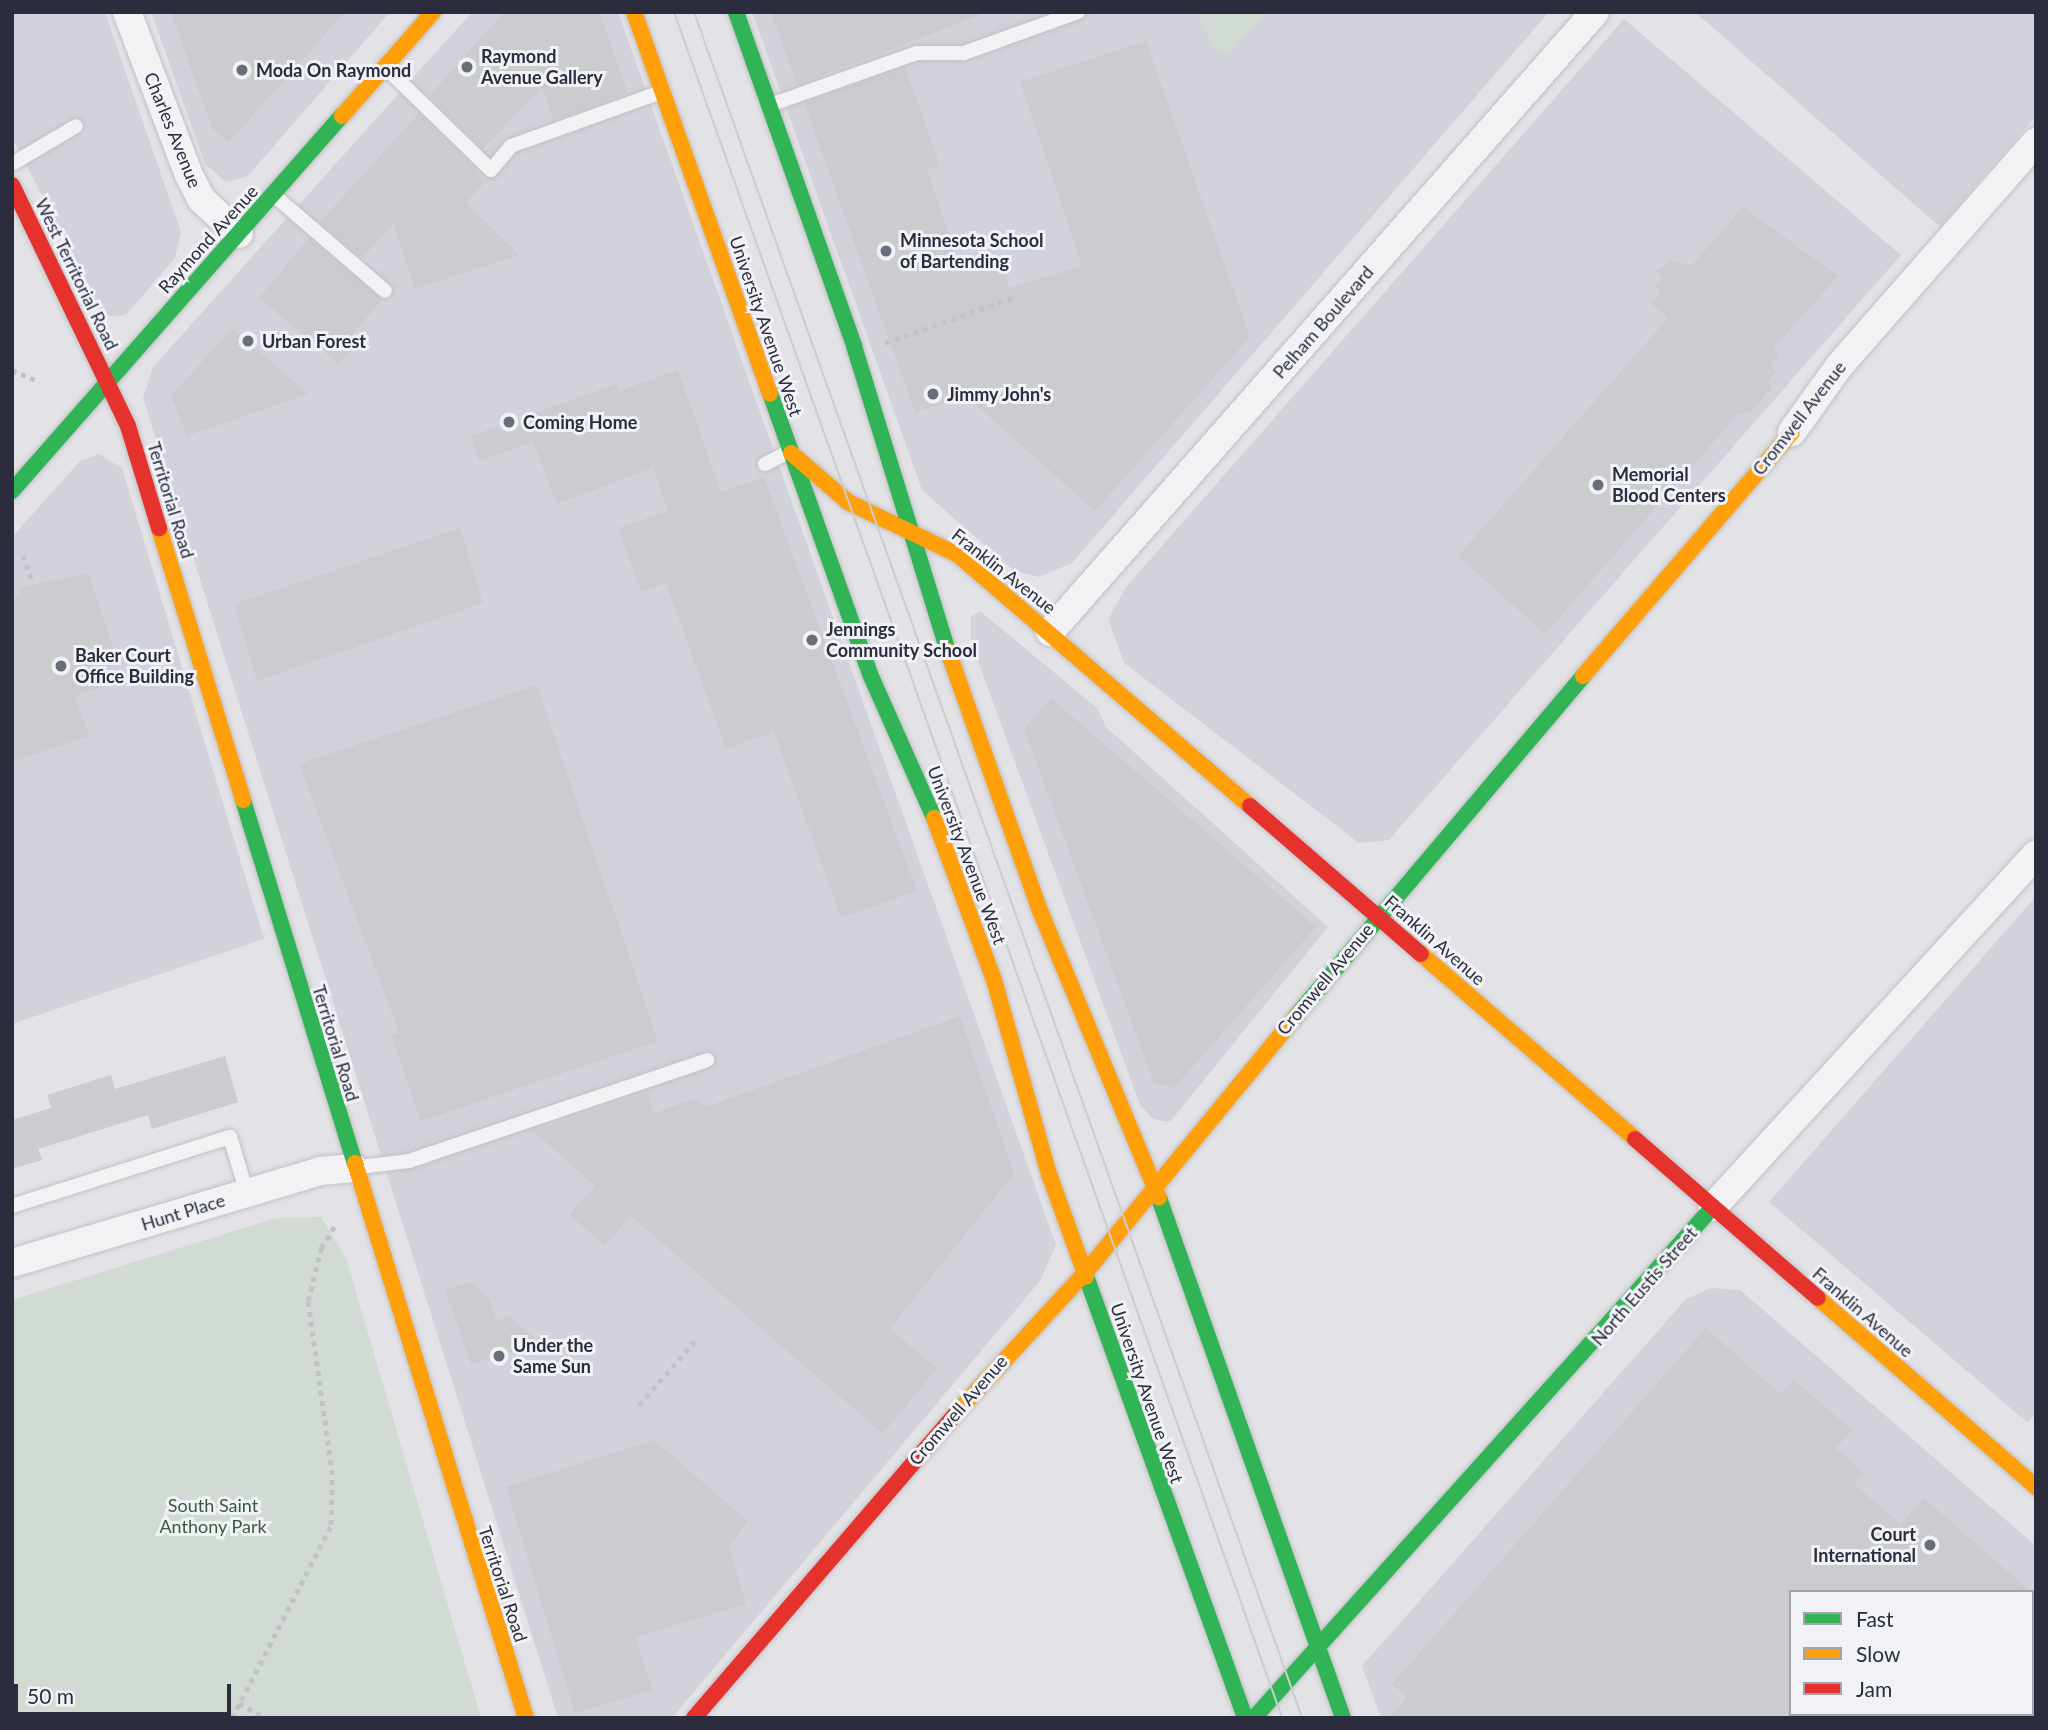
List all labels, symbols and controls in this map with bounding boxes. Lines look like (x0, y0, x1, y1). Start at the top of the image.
place label: Raymond Avenue Gallery (481, 46, 603, 88)
place label: Moda On Raymond (256, 59, 411, 81)
marker: Raymond Avenue Gallery (459, 59, 475, 75)
marker: Moda On Raymond (234, 62, 250, 78)
street label: Charles Avenue (140, 69, 206, 191)
street label: Raymond Avenue (154, 180, 262, 298)
street label: West Territorial Road (31, 194, 123, 354)
place label: Minnesota School of Bartending (900, 230, 1043, 272)
street label: University Avenue West (725, 232, 807, 420)
marker: Minnesota School of Bartending (878, 243, 894, 259)
street label: Pelham Boulevard (1268, 261, 1378, 383)
place label: Urban Forest (262, 330, 366, 352)
marker: Urban Forest (240, 333, 256, 349)
street label: Cromwell Avenue (1748, 356, 1850, 480)
place label: Jimmy John's (947, 383, 1052, 405)
marker: Jimmy John's (925, 386, 941, 402)
place label: Coming Home (523, 411, 637, 433)
marker: Coming Home (501, 414, 517, 430)
street label: Territorial Road (143, 439, 199, 561)
place label: Memorial Blood Centers (1612, 464, 1726, 506)
marker: Memorial Blood Centers (1590, 477, 1606, 493)
street label: Franklin Avenue (947, 523, 1061, 619)
place label: Jennings Community School (826, 619, 977, 662)
marker: Jennings Community School (804, 632, 820, 648)
place label: Baker Court Office Building (75, 645, 194, 688)
marker: Baker Court Office Building (53, 658, 69, 674)
street label: University Avenue West (923, 762, 1011, 948)
street label: Franklin Avenue (1380, 890, 1490, 990)
street label: Cromwell Avenue (1272, 919, 1378, 1039)
street label: Territorial Road (308, 982, 364, 1104)
street label: Hunt Place (138, 1189, 228, 1235)
street label: North Eustis Street (1587, 1222, 1701, 1350)
street label: Franklin Avenue (1808, 1262, 1918, 1362)
street label: University Avenue West (1106, 1299, 1188, 1487)
place label: Under the Same Sun (513, 1335, 594, 1378)
marker: Under the Same Sun (491, 1348, 507, 1364)
street label: Cromwell Avenue (904, 1350, 1012, 1470)
park label: South Saint Anthony Park (159, 1495, 267, 1538)
street label: Territorial Road (474, 1523, 532, 1645)
place label: Court International (1813, 1524, 1916, 1566)
marker: Court International (1922, 1537, 1938, 1553)
legend (1789, 1590, 2034, 1716)
text: Fast (1856, 1606, 1893, 1631)
text: Slow (1856, 1641, 1900, 1666)
scale bar (18, 1670, 234, 1714)
text: Jam (1856, 1676, 1892, 1701)
text: 50 m (27, 1683, 74, 1708)

